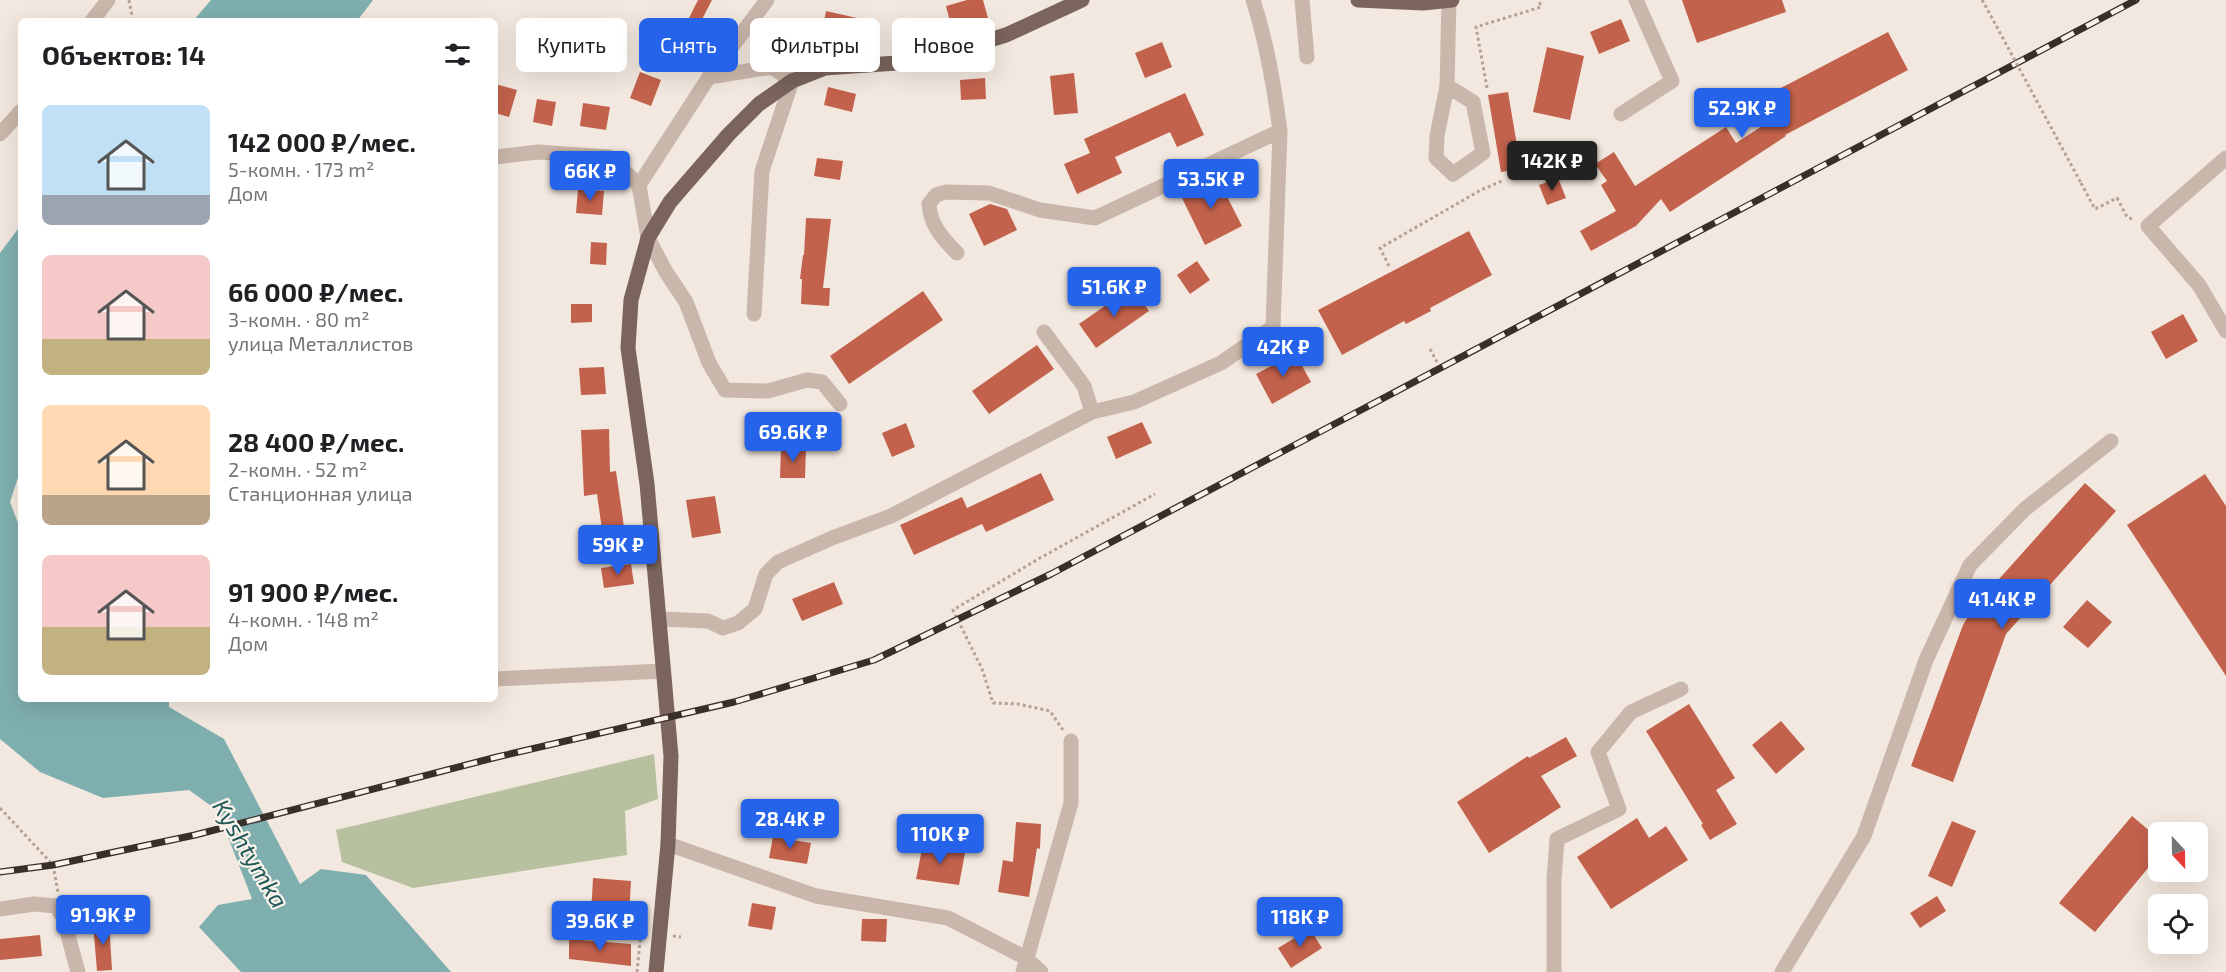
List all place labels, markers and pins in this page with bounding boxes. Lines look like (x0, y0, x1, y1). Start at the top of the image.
pin: 52.9K ₽ (1687, 88, 1797, 139)
pin: 142K ₽ (1503, 141, 1601, 192)
pin: 66K ₽ (548, 151, 632, 202)
pin: 53.5K ₽ (1156, 159, 1266, 210)
pin: 51.6K ₽ (1059, 267, 1169, 318)
pin: 42K ₽ (1241, 327, 1325, 378)
pin: 69.6K ₽ (738, 412, 848, 463)
pin: 59K ₽ (576, 525, 660, 576)
pin: 41.4K ₽ (1947, 579, 2057, 630)
pin: 28.4K ₽ (735, 799, 845, 850)
pin: 110K ₽ (891, 814, 989, 865)
pin: 91.9K ₽ (48, 895, 158, 946)
pin: 118K ₽ (1251, 897, 1349, 948)
pin: 39.6K ₽ (545, 901, 655, 952)

